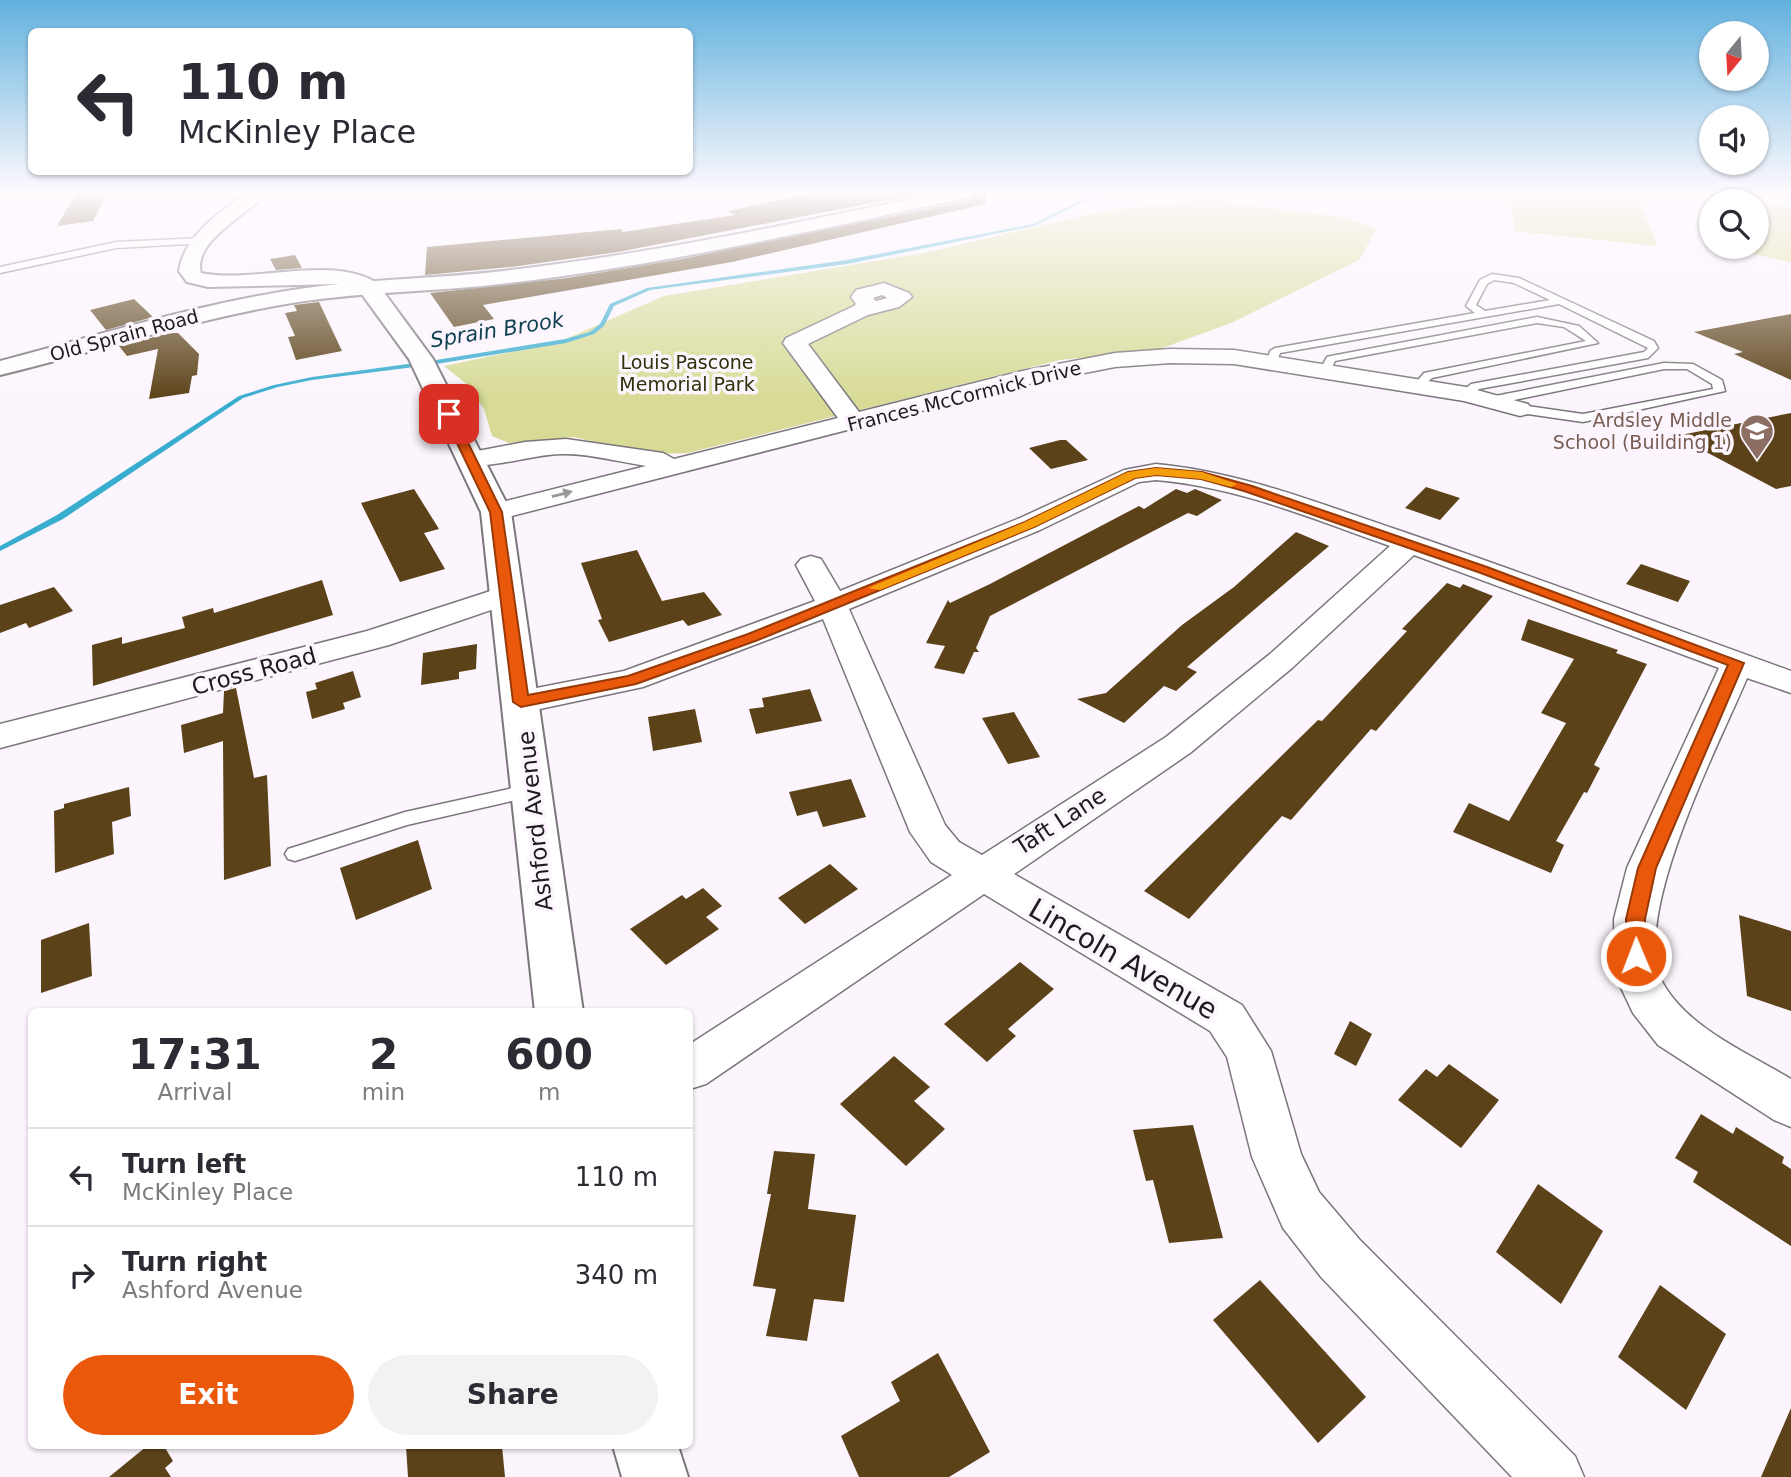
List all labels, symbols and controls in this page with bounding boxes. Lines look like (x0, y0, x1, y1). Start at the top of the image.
north arrow (1699, 21, 1769, 91)
map controls (1699, 21, 1769, 259)
text: 110 m (178, 54, 348, 111)
icon: left (63, 56, 154, 147)
button: sound (1699, 105, 1769, 175)
text: McKinley Place (178, 113, 416, 151)
button: search (1699, 189, 1769, 259)
street label: Old Sprain Road (47, 305, 201, 365)
water label: Sprain Brook (429, 307, 566, 352)
park label: Louis Pascone Memorial Park (619, 351, 755, 395)
street label: Frances McCormick Drive (845, 356, 1083, 436)
pin (419, 384, 479, 444)
icon: arrive (430, 395, 468, 433)
place label: Ardsley Middle School (Building 1) (1553, 409, 1732, 453)
school or university icon: Ardsley Middle School (Building 1) (1738, 412, 1776, 461)
one-way arrow (551, 488, 573, 499)
street label: Cross Road (189, 642, 319, 700)
street label: Ashford Avenue (513, 730, 557, 912)
street label: Taft Lane (1008, 782, 1111, 861)
street label: Lincoln Avenue (1023, 892, 1223, 1026)
position arrow (1599, 919, 1673, 993)
text: 17:31 (128, 1030, 262, 1079)
text: 2 (369, 1030, 398, 1079)
text: 600 (505, 1030, 593, 1079)
text: Arrival (158, 1079, 232, 1105)
text: min (362, 1079, 405, 1105)
text: m (538, 1079, 560, 1105)
text: Turn left (122, 1149, 246, 1179)
icon: left (63, 1158, 101, 1196)
text: 110 m (575, 1162, 658, 1192)
text: McKinley Place (122, 1179, 293, 1205)
text: Turn right (122, 1247, 267, 1277)
icon: right (63, 1256, 101, 1294)
text: 340 m (575, 1260, 658, 1290)
text: Ashford Avenue (122, 1277, 303, 1303)
button: Exit (63, 1355, 354, 1435)
button: Share (368, 1355, 658, 1435)

